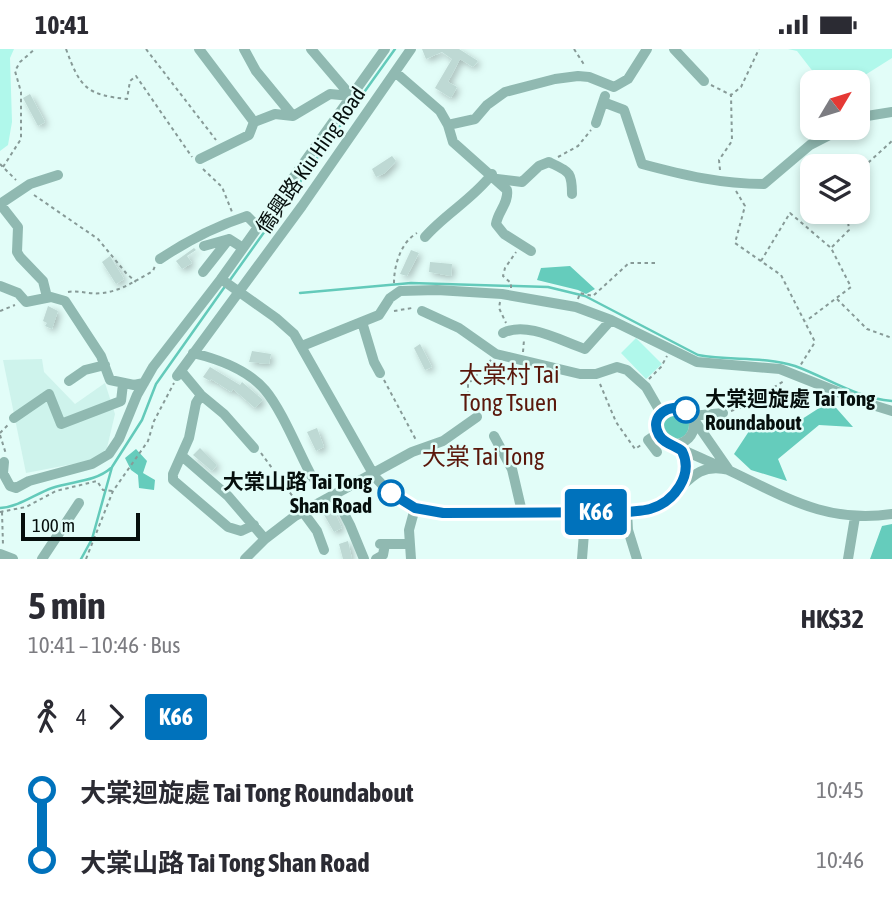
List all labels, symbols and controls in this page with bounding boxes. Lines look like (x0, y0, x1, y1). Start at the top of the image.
text: 10:41 (35, 10, 89, 40)
north arrow (800, 70, 870, 140)
map controls (800, 70, 870, 224)
street label: 僑興路 Kiu Hing Road (250, 82, 370, 238)
button: layers (800, 154, 870, 224)
district label: 大棠村 Tai Tong Tsuen (459, 361, 559, 416)
place label: 大棠迴旋處 Tai Tong Roundabout (705, 386, 876, 434)
marker: 大棠迴旋處 Tai Tong Roundabout (673, 397, 699, 423)
district label: 大棠 Tai Tong (422, 443, 545, 470)
place label: 大棠山路 Tai Tong Shan Road (223, 469, 373, 517)
marker: 大棠山路 Tai Tong Shan Road (378, 480, 404, 506)
line badge: K66 (556, 489, 636, 535)
text: K66 (579, 498, 613, 525)
scale bar (21, 510, 140, 542)
text: 100 m (32, 514, 75, 536)
text: 5 min (28, 584, 106, 627)
text: HK$32 (801, 604, 864, 634)
text: 10:41 – 10:46 · Bus (28, 632, 180, 658)
icon: walk (28, 698, 66, 736)
icon: forward (97, 698, 135, 736)
text: K66 (159, 703, 193, 730)
text: 4 (76, 704, 87, 730)
text: 10:45 (816, 777, 864, 803)
text: 大棠迴旋處 Tai Tong Roundabout (80, 778, 414, 808)
text: 10:46 (816, 847, 864, 873)
text: 大棠山路 Tai Tong Shan Road (80, 848, 370, 878)

